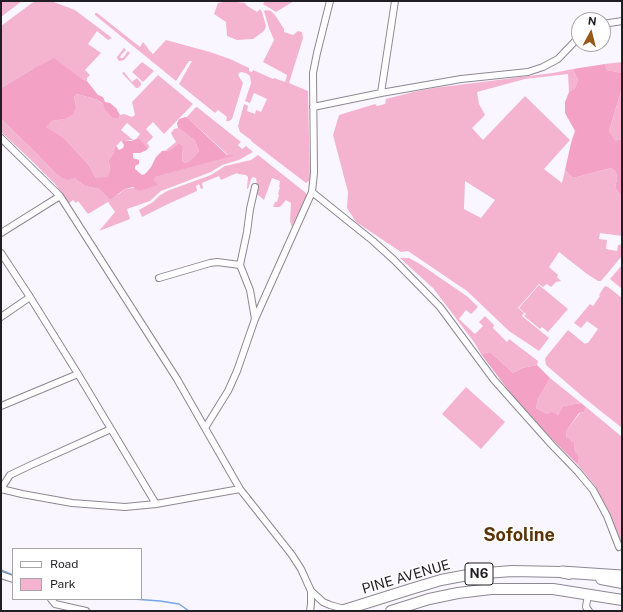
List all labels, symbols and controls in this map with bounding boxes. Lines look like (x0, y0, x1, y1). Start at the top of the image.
north arrow (571, 12, 611, 52)
text: N (587, 15, 597, 28)
district label: Sofoline (483, 524, 555, 546)
legend (12, 548, 142, 600)
street label: PINE AVENUE (360, 556, 452, 598)
text: Road (50, 557, 78, 571)
road number: N6 (465, 563, 493, 585)
text: Park (50, 577, 76, 591)

